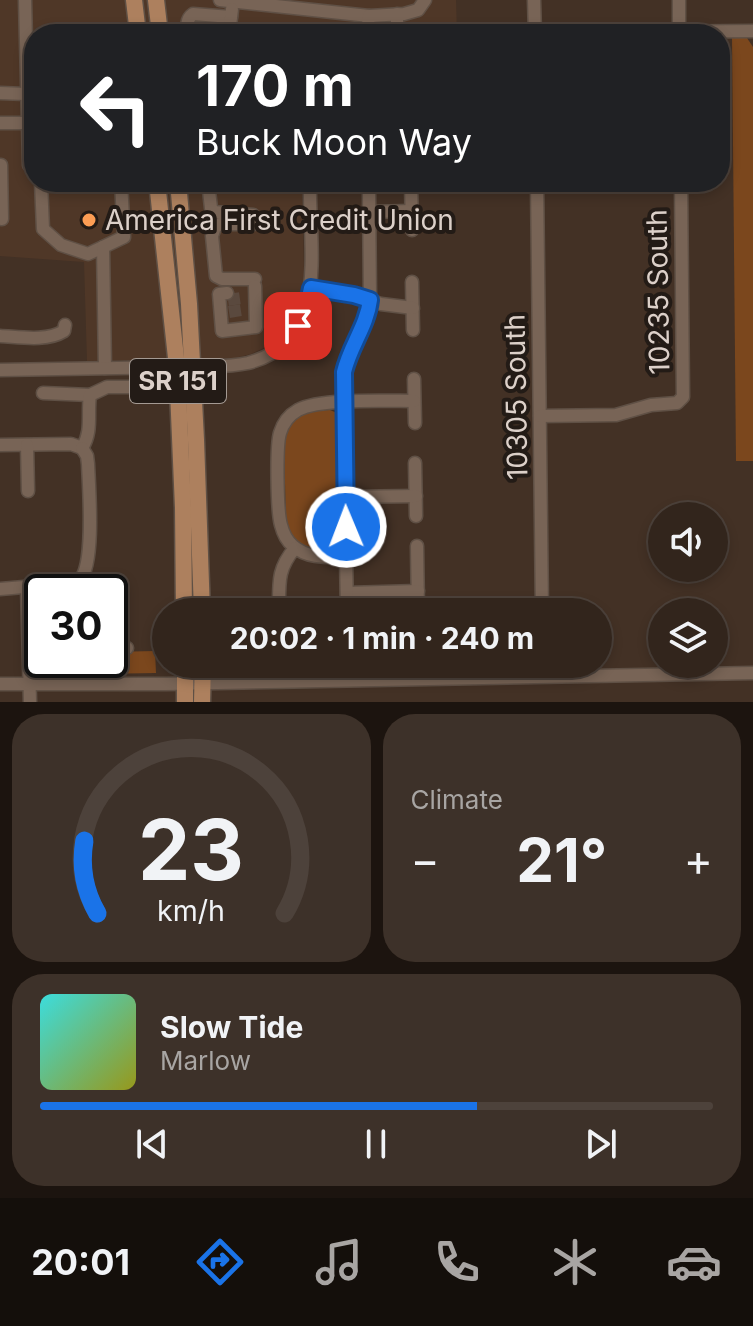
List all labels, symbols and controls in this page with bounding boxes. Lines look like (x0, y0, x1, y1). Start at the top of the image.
text: 170 m (196, 52, 354, 120)
icon: left (64, 56, 168, 160)
text: Buck Moon Way (196, 120, 472, 164)
place label: America First Credit Union (105, 203, 454, 237)
street label: 10235 South (640, 209, 676, 375)
marker: America First Credit Union (80, 211, 98, 229)
pin (264, 292, 332, 360)
icon: arrive (276, 304, 320, 348)
street label: 10305 South (498, 314, 534, 480)
road number: SR 151 (130, 359, 226, 403)
position arrow (304, 485, 388, 569)
map controls (648, 502, 728, 678)
button: sound (648, 502, 728, 582)
speed limit sign: 30 (24, 574, 128, 678)
button: layers (648, 598, 728, 678)
text: 20:02 · 1 min · 240 m (230, 620, 534, 656)
text: Climate (411, 784, 503, 815)
text: 23 (138, 799, 244, 900)
text: 21° (516, 824, 607, 896)
text: − (411, 833, 440, 887)
text: + (684, 833, 713, 887)
text: km/h (157, 893, 225, 928)
text: Slow Tide (160, 1009, 303, 1045)
text: Marlow (160, 1045, 251, 1076)
icon: previous (130, 1122, 174, 1166)
icon: pause (354, 1122, 398, 1166)
icon: next (579, 1122, 623, 1166)
icon: directions (192, 1234, 248, 1290)
icon: music (311, 1234, 367, 1290)
icon: phone (429, 1234, 485, 1290)
icon: climate (547, 1234, 603, 1290)
icon: car (666, 1234, 722, 1290)
text: 20:01 (31, 1240, 130, 1284)

